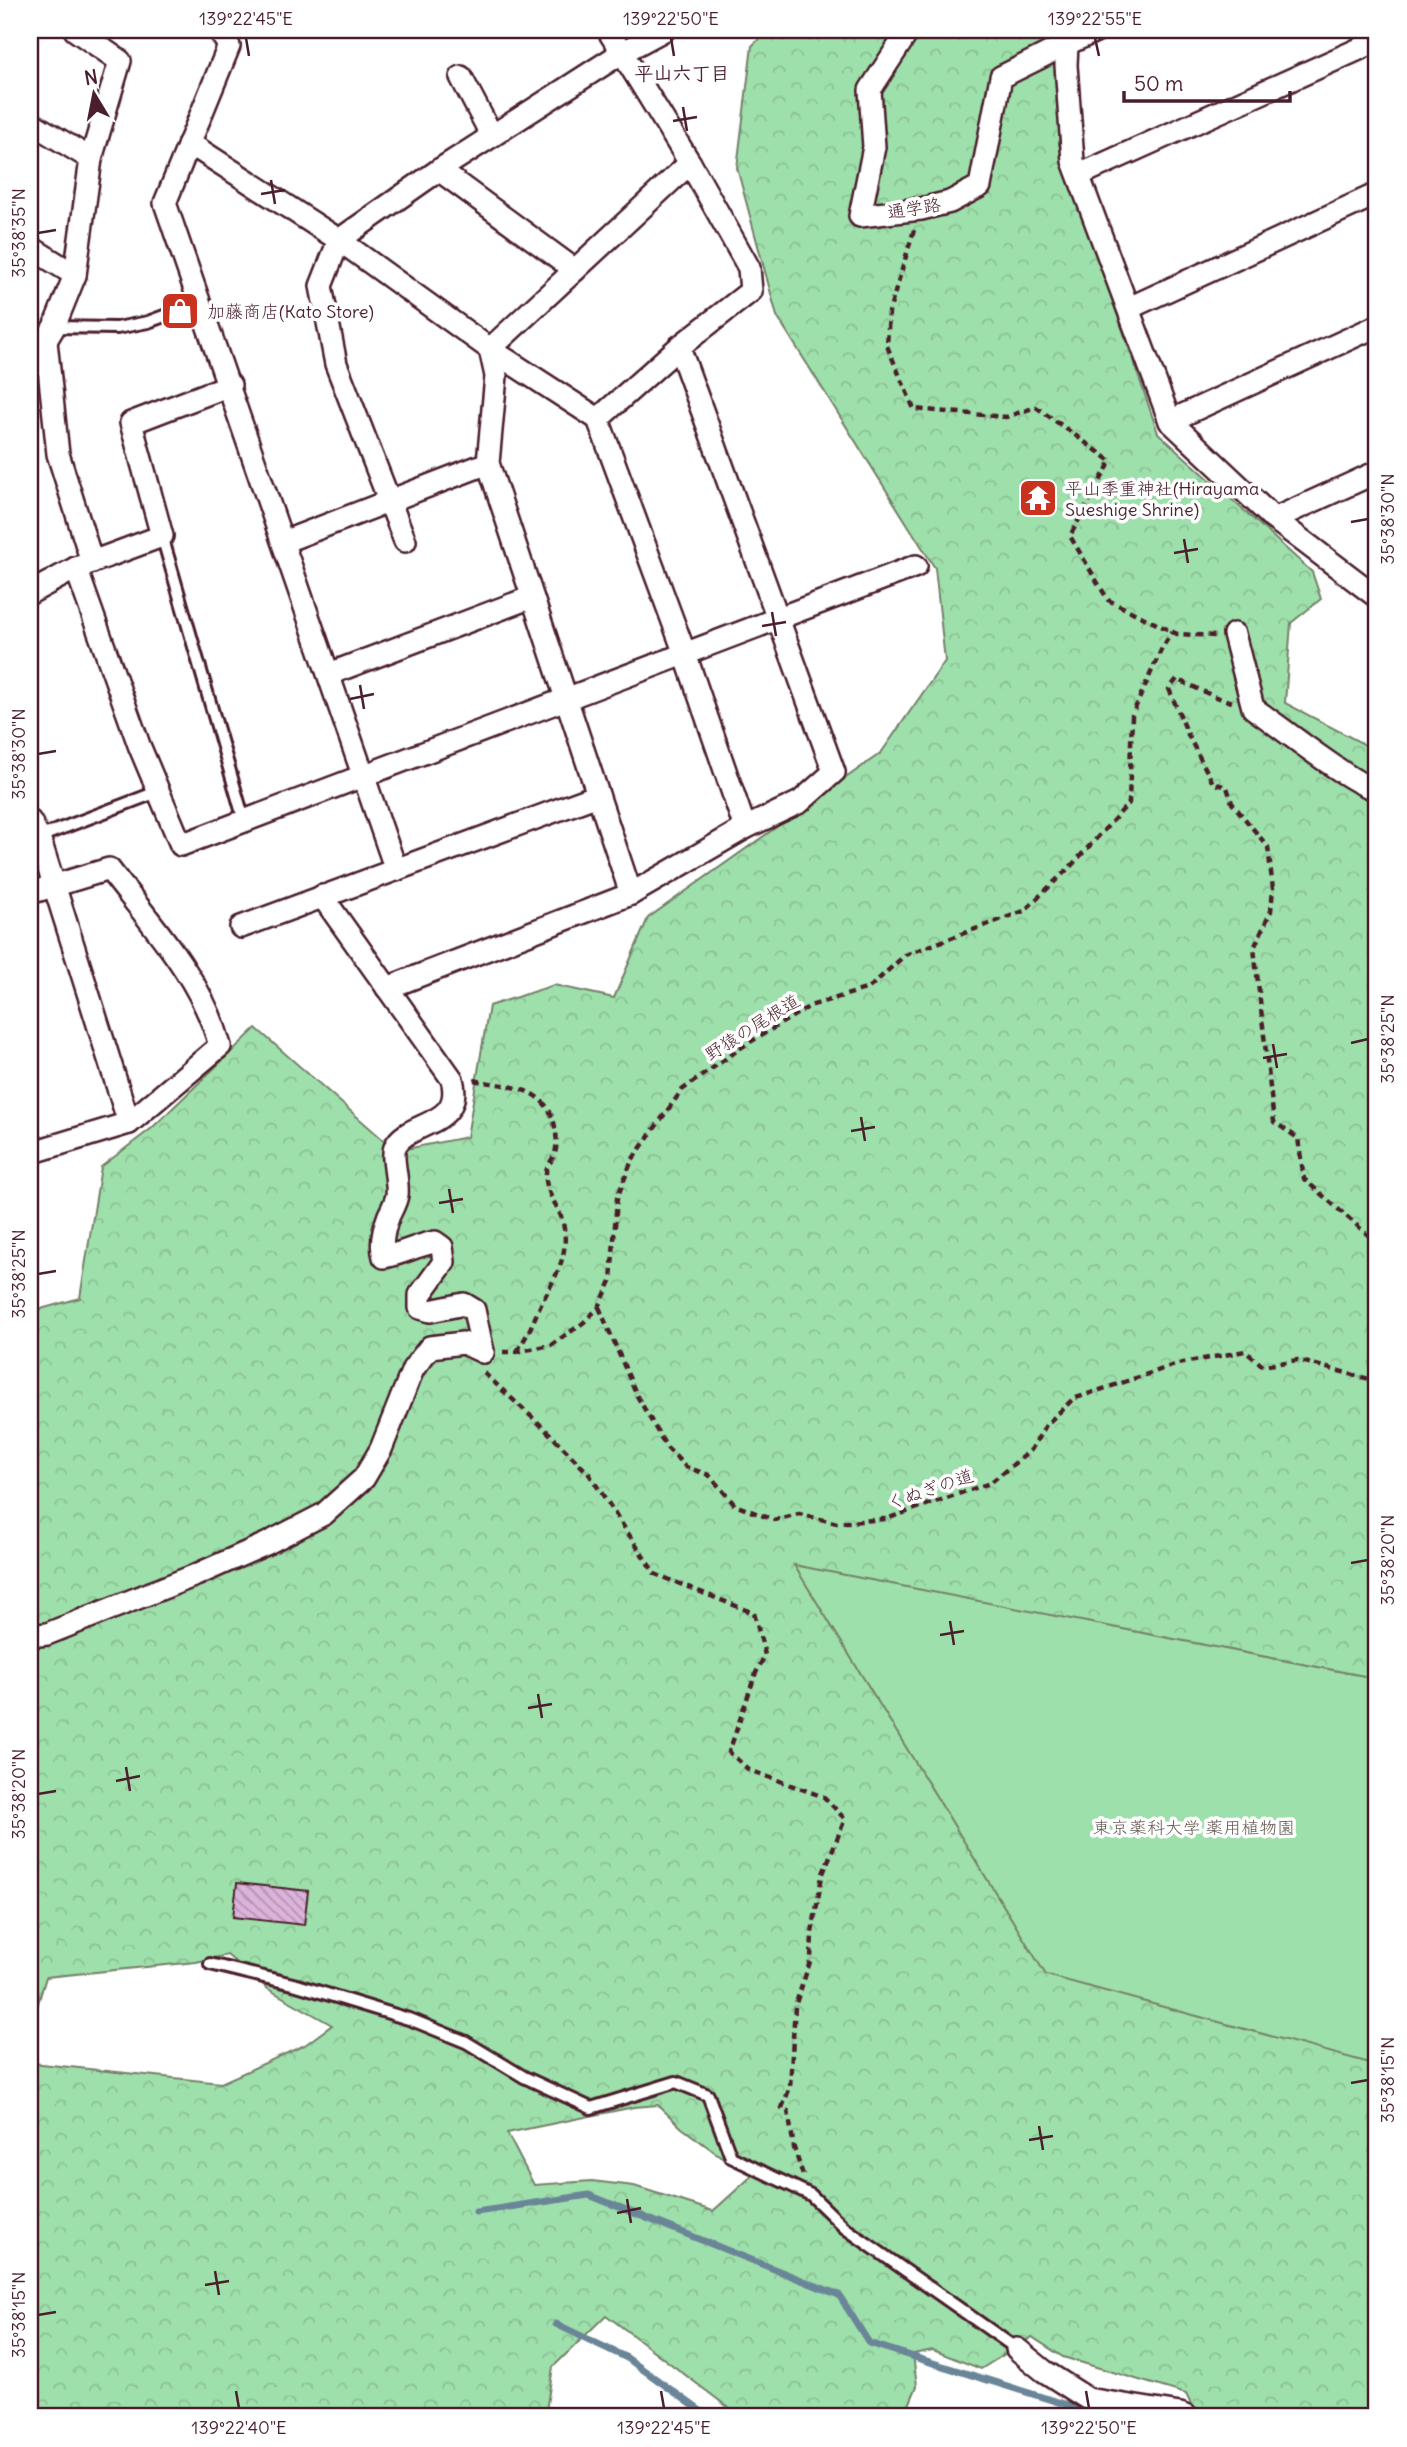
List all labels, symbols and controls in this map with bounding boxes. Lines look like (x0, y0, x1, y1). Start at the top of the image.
text: 139°22'45"E (199, 7, 293, 30)
text: 139°22'50"E (623, 7, 719, 30)
text: 139°22'55"E (1048, 7, 1142, 30)
north arrow (60, 60, 130, 130)
scale bar (1124, 60, 1290, 104)
district label: 平山六丁目 (634, 61, 730, 85)
text: N (82, 64, 100, 90)
text: 50 m (1134, 70, 1183, 97)
text: 35°38'35"N (7, 188, 30, 278)
street label: 通学路 (886, 192, 942, 224)
shop icon: 加藤商店(Kato Store) (159, 290, 201, 332)
place label: 加藤商店(Kato Store) (207, 300, 374, 323)
text: 35°38'30"N (1376, 473, 1399, 565)
temple icon: 平山季重神社(Hirayama Sueshige Shrine) (1017, 477, 1059, 519)
place label: 平山季重神社(Hirayama Sueshige Shrine) (1065, 477, 1259, 521)
text: 35°38'30"N (7, 708, 30, 800)
street label: 野猿の尾根道 (700, 989, 804, 1065)
text: 35°38'25"N (1376, 994, 1399, 1084)
text: 35°38'25"N (7, 1229, 30, 1319)
street label: くぬぎの道 (884, 1463, 976, 1515)
text: 35°38'20"N (1376, 1515, 1399, 1605)
text: 35°38'20"N (7, 1749, 30, 1839)
park label: 東京薬科大学 薬用植物園 (1093, 1816, 1295, 1839)
text: 35°38'15"N (1376, 2037, 1399, 2123)
text: 35°38'15"N (7, 2272, 30, 2358)
text: 139°22'40"E (191, 2416, 287, 2439)
text: 139°22'45"E (617, 2416, 711, 2439)
text: 139°22'50"E (1041, 2416, 1137, 2439)

